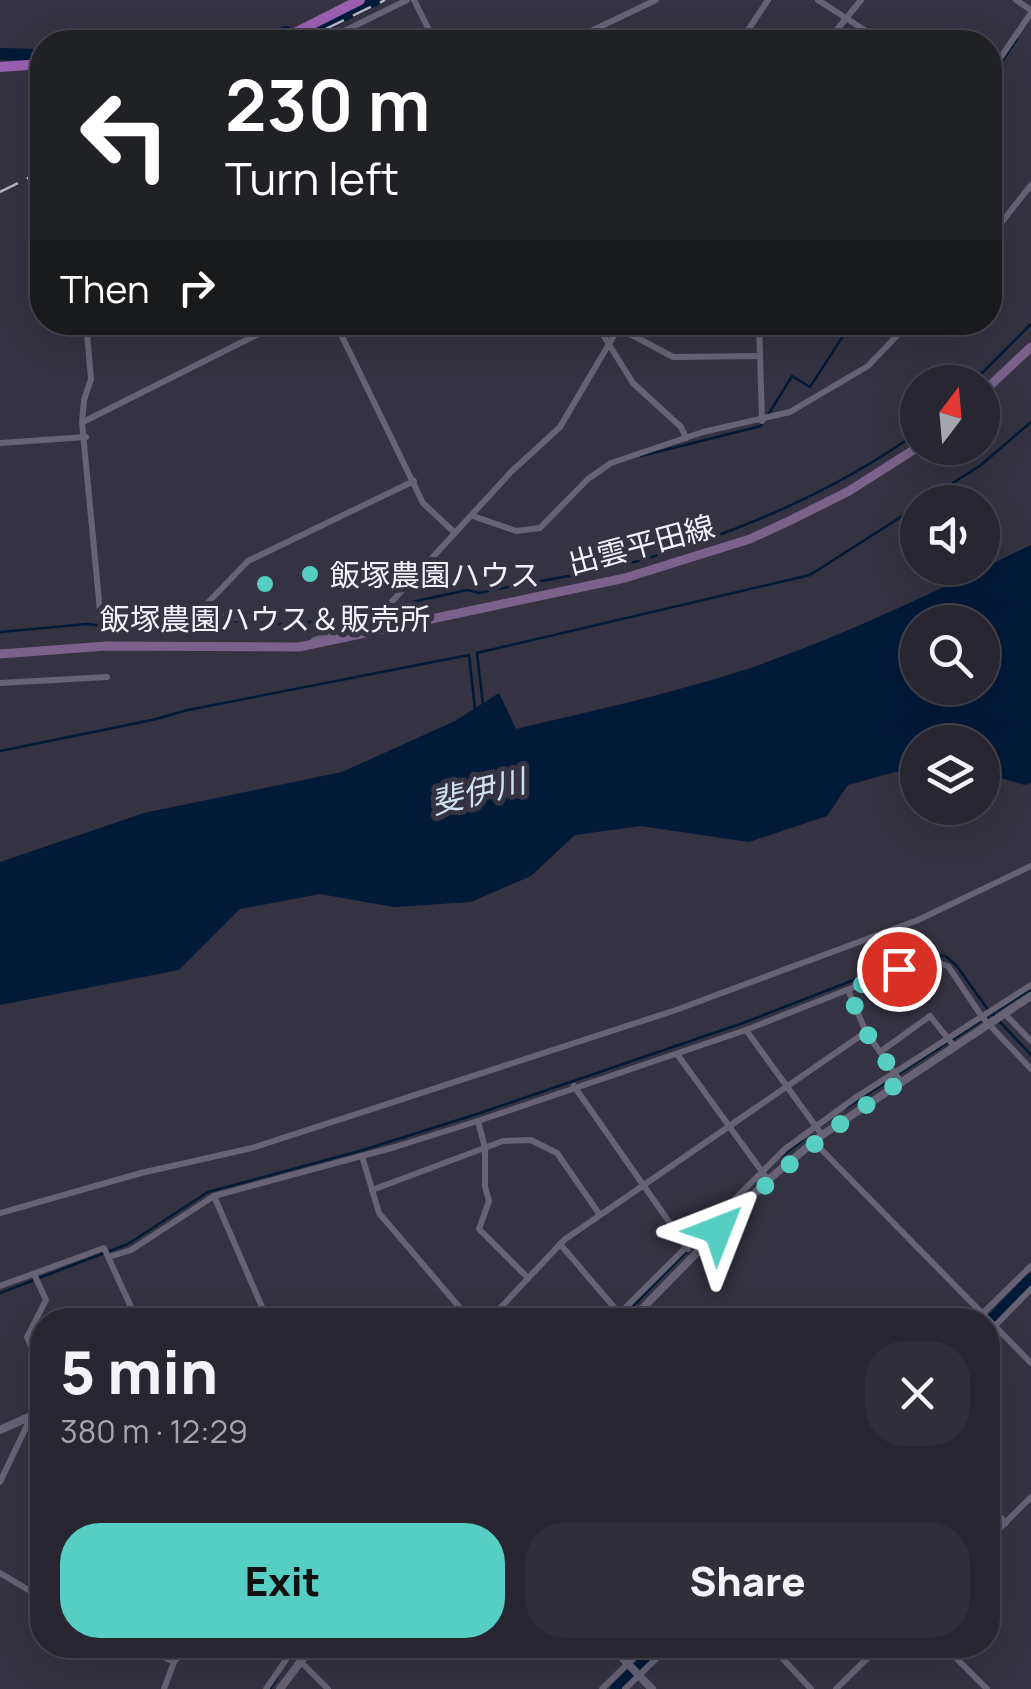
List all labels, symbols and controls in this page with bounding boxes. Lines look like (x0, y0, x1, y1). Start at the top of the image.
text: 230 m (225, 56, 430, 152)
icon: left (60, 70, 190, 200)
text: Turn left (225, 147, 399, 209)
icon: right (169, 260, 224, 315)
text: Then (60, 262, 149, 314)
north arrow (900, 365, 1000, 465)
map controls (900, 365, 1000, 825)
button: sound (900, 485, 1000, 585)
street label: 出雲平田線 (563, 505, 719, 583)
place label: 飯塚農園ハウス (330, 554, 540, 595)
marker: 飯塚農園ハウス (299, 563, 321, 585)
marker: 飯塚農園ハウス＆販売所 (254, 573, 276, 595)
place label: 飯塚農園ハウス＆販売所 (100, 598, 430, 639)
button: search (900, 605, 1000, 705)
button: layers (900, 725, 1000, 825)
water label: 斐伊川 (426, 757, 533, 824)
pin (857, 927, 942, 1012)
icon: arrive (872, 942, 927, 997)
position arrow (666, 1178, 770, 1282)
text: 5 min (60, 1330, 218, 1412)
button: close (865, 1341, 970, 1446)
text: 380 m · 12:29 (60, 1409, 248, 1453)
button: Exit (60, 1523, 505, 1638)
button: Share (525, 1523, 970, 1638)

